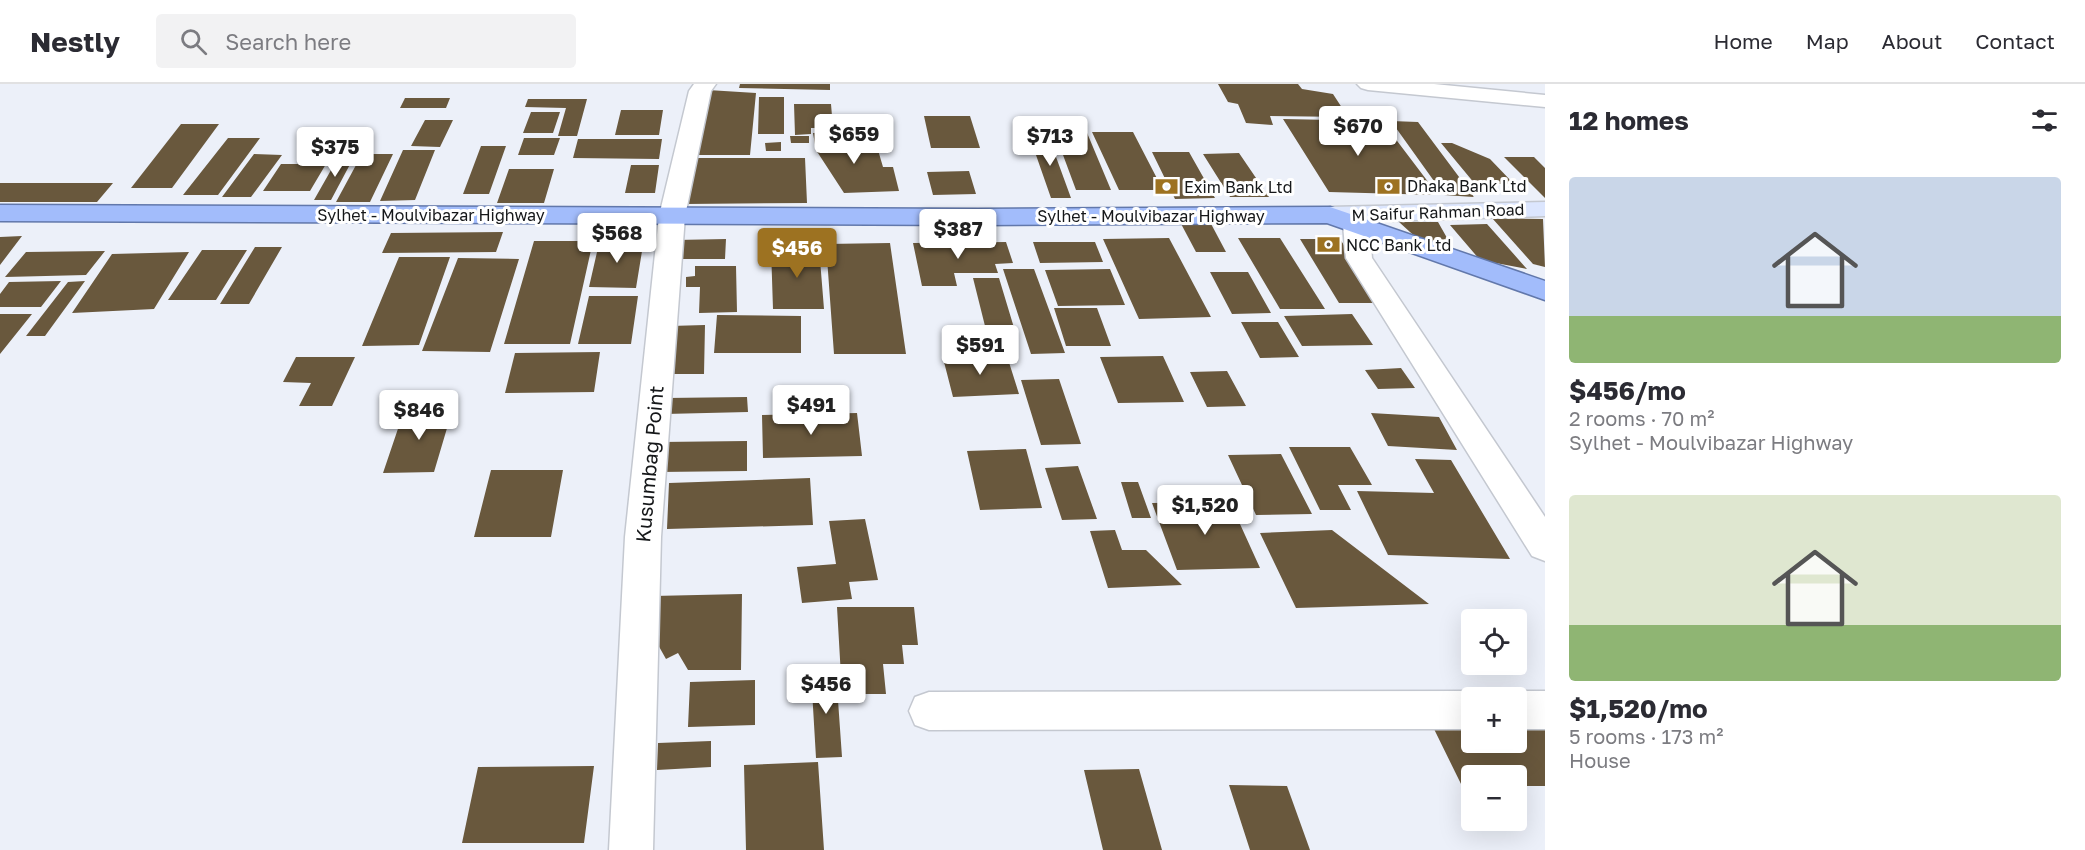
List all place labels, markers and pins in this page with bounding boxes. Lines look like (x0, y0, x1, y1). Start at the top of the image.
pin: $670 (1322, 106, 1394, 157)
pin: $659 (818, 114, 890, 165)
pin: $713 (1014, 116, 1086, 167)
pin: $375 (299, 127, 371, 178)
bank icon: Dhaka Bank Ltd (1376, 173, 1402, 199)
bank icon: Exim Bank Ltd (1153, 174, 1179, 200)
place label: Dhaka Bank Ltd (1407, 176, 1527, 196)
place label: Exim Bank Ltd (1184, 177, 1293, 197)
pin: $387 (922, 209, 994, 260)
pin: $568 (581, 213, 653, 264)
pin: $456 (761, 228, 833, 279)
bank icon: NCC Bank Ltd (1315, 232, 1341, 258)
place label: NCC Bank Ltd (1346, 235, 1451, 255)
pin: $591 (944, 325, 1016, 376)
pin: $491 (775, 385, 847, 436)
pin: $846 (383, 390, 455, 441)
pin: $1,520 (1156, 485, 1254, 536)
pin: $456 (790, 664, 862, 715)

